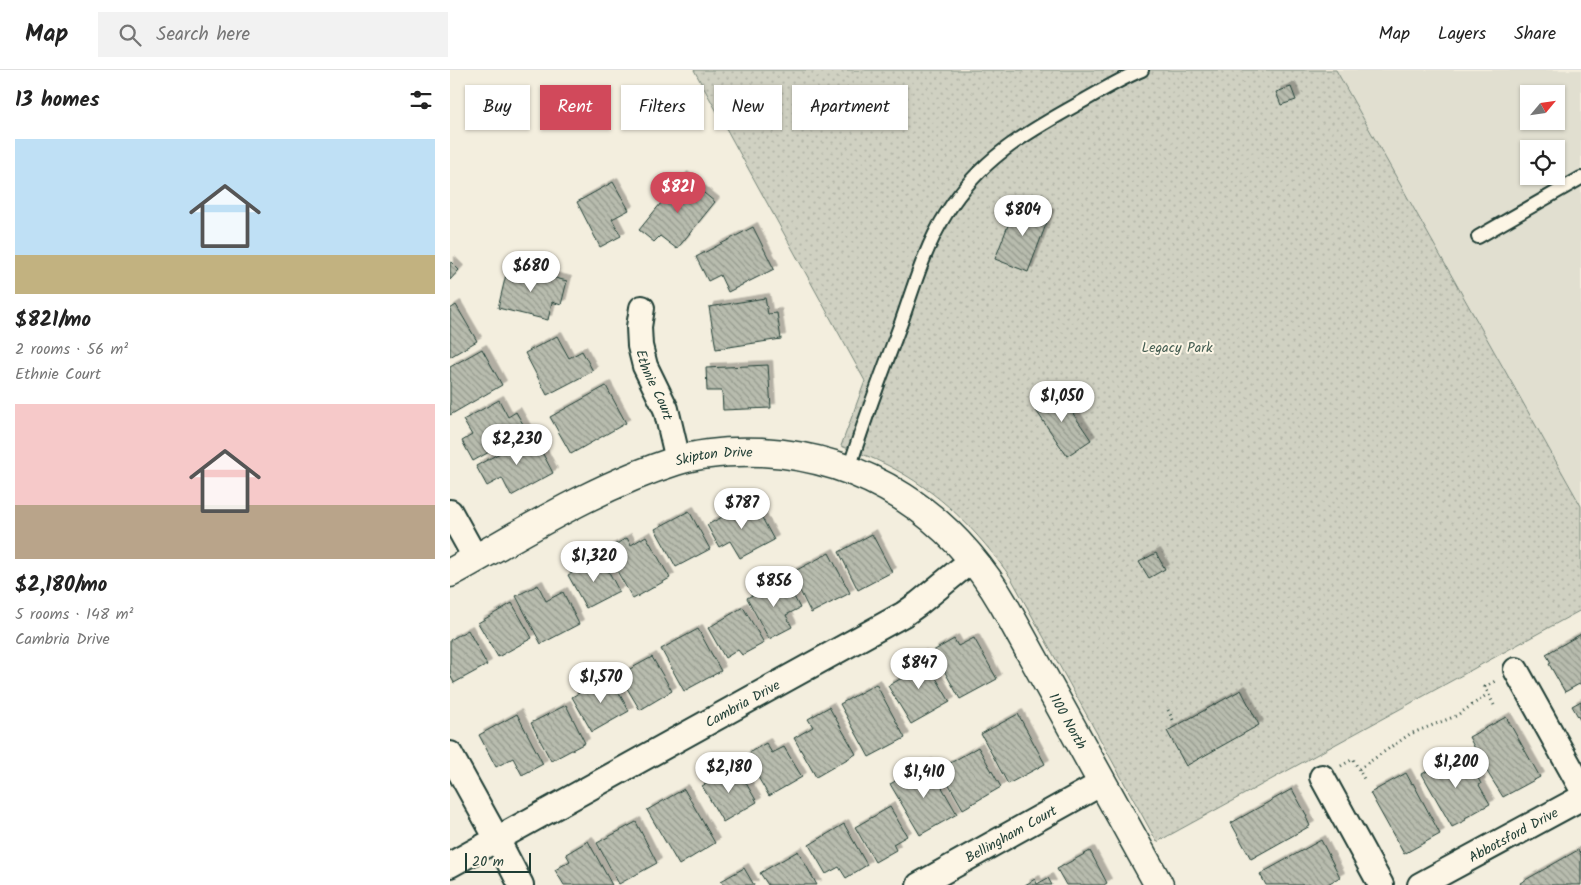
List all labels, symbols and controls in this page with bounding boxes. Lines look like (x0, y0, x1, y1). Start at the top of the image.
search box (98, 12, 448, 57)
text: Map (25, 15, 68, 54)
text: Search here (156, 20, 250, 50)
text: Map (1379, 20, 1410, 49)
text: Layers (1438, 20, 1486, 49)
text: Share (1514, 20, 1556, 49)
icon: search (116, 21, 144, 49)
text: 13 homes (15, 84, 100, 117)
chip: Buy (465, 85, 530, 130)
chip: Rent (540, 85, 611, 130)
chip: Filters (621, 85, 704, 130)
chip: New (714, 85, 782, 130)
chip: Apartment (792, 85, 908, 130)
north arrow (1520, 85, 1565, 130)
map controls (1520, 85, 1565, 185)
icon: filters (407, 86, 435, 114)
button: locate (1520, 140, 1565, 185)
icon: home (180, 171, 270, 261)
pin: $821 (648, 172, 708, 214)
text: $821 (661, 175, 695, 200)
pin: $804 (993, 194, 1053, 237)
text: $804 (1005, 198, 1041, 223)
pin: $680 (501, 250, 561, 293)
text: $680 (513, 254, 549, 279)
text: $821/mo (15, 304, 91, 337)
text: 2 rooms · 56 m² (15, 337, 128, 362)
park label: Legacy Park (1142, 337, 1213, 359)
street label: Ethnie Court (629, 347, 678, 423)
text: Ethnie Court (15, 362, 101, 387)
pin: $1,050 (1021, 380, 1103, 423)
text: $1,050 (1040, 384, 1084, 409)
pin: $2,230 (476, 424, 558, 466)
text: $2,230 (492, 427, 542, 452)
icon: home (180, 436, 270, 526)
street label: Skipton Drive (672, 442, 753, 473)
pin: $787 (712, 488, 772, 530)
text: $787 (725, 491, 759, 516)
pin: $1,320 (553, 540, 635, 583)
text: $1,320 (572, 544, 616, 569)
pin: $856 (744, 566, 804, 608)
text: $2,180/mo (15, 569, 107, 602)
text: $856 (756, 569, 792, 594)
text: 5 rooms · 148 m² (15, 602, 134, 627)
text: Cambria Drive (15, 627, 110, 652)
pin: $847 (889, 648, 949, 690)
text: $847 (901, 651, 937, 676)
pin: $1,570 (560, 662, 642, 704)
text: $1,570 (580, 665, 622, 690)
street label: Cambria Drive (701, 674, 785, 734)
street label: 1100 North (1043, 689, 1092, 754)
pin: $1,200 (1415, 746, 1497, 789)
text: $1,200 (1434, 750, 1478, 775)
pin: $2,180 (688, 752, 770, 794)
text: $2,180 (706, 755, 752, 780)
pin: $1,410 (883, 756, 965, 799)
text: $1,410 (904, 760, 944, 785)
street label: Bellingham Court (961, 800, 1062, 869)
street label: Abbotsford Drive (1465, 802, 1563, 869)
scale bar (465, 850, 531, 873)
text: 20 m (472, 851, 504, 873)

